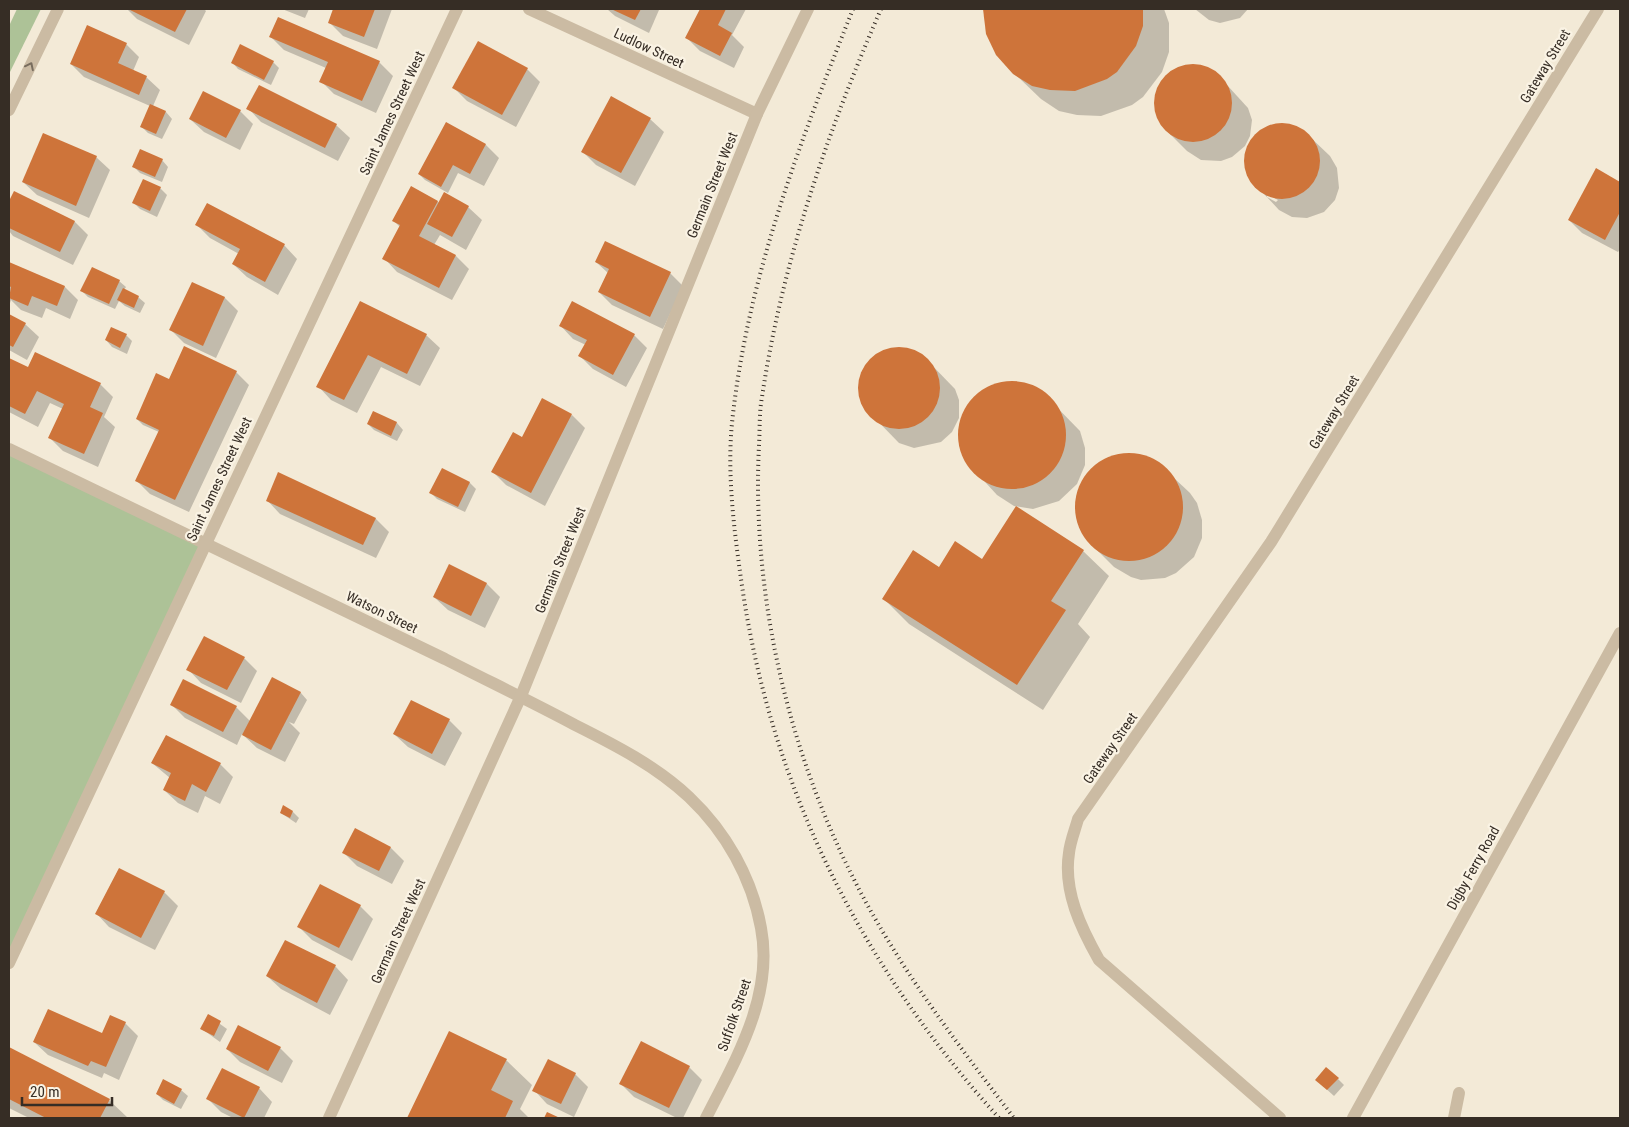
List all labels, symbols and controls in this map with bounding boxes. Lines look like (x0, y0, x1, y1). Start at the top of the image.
street label: Ludlow Street (611, 25, 687, 71)
street label: Gateway Street (1517, 26, 1573, 106)
street label: Saint James Street West (356, 48, 428, 178)
one-way arrow (24, 62, 34, 71)
street label: Germain Street West (683, 130, 741, 240)
street label: Gateway Street (1306, 372, 1362, 452)
street label: Saint James Street West (183, 414, 255, 544)
street label: Germain Street West (531, 505, 589, 615)
street label: Watson Street (344, 588, 420, 636)
street label: Gateway Street (1080, 709, 1140, 787)
street label: Digby Ferry Road (1443, 823, 1503, 913)
street label: Germain Street West (368, 876, 428, 986)
street label: Suffolk Street (714, 977, 754, 1053)
scale bar (22, 1074, 112, 1106)
text: 20 m (30, 1083, 60, 1101)

